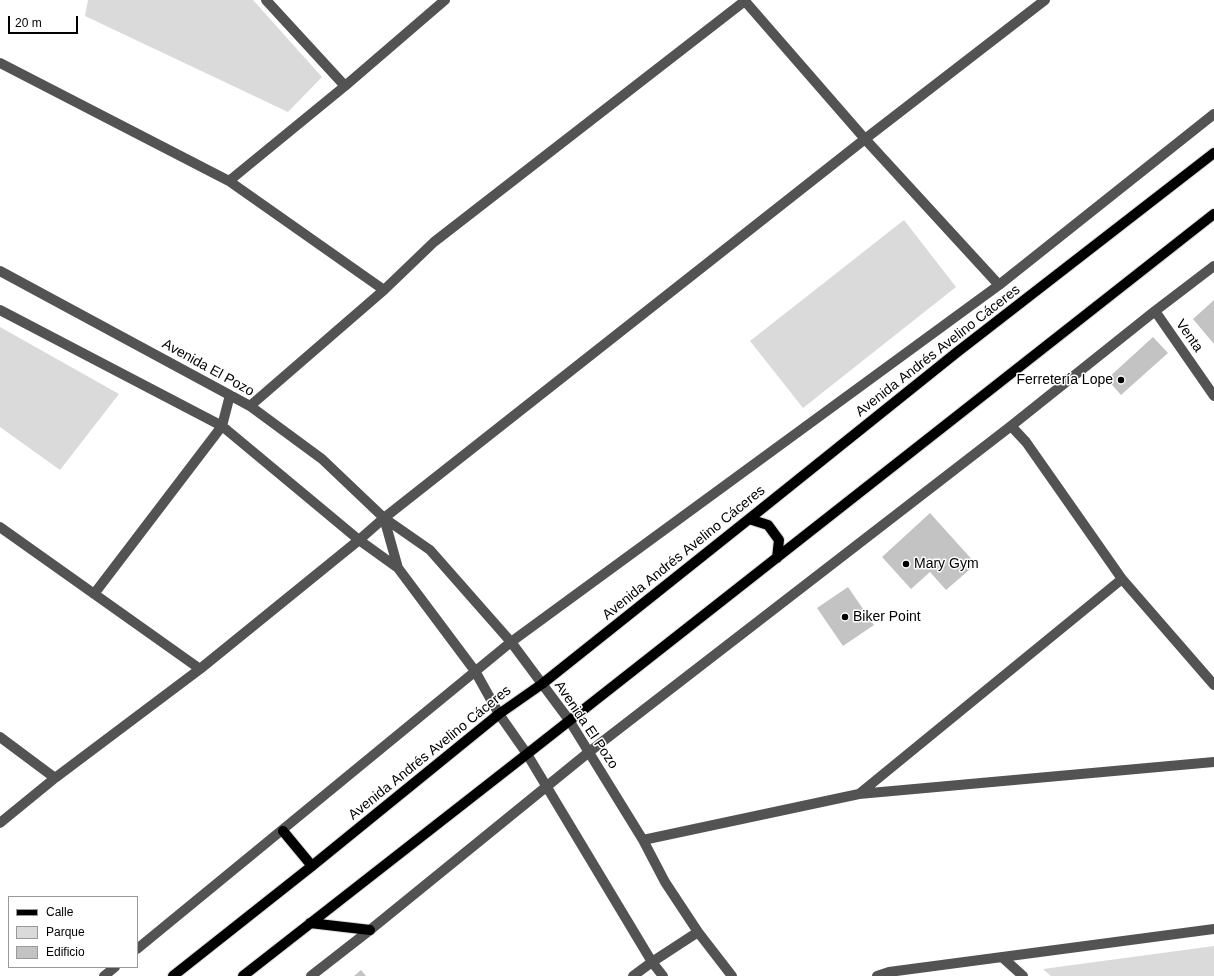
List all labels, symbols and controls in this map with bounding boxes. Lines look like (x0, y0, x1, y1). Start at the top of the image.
scale bar (10, 8, 80, 34)
text: 20 m (15, 16, 42, 30)
street label: Avenida Andrés Avelino Cáceres (852, 282, 1024, 420)
street label: Venta (1172, 317, 1206, 355)
street label: Avenida El Pozo (159, 336, 257, 400)
place label: Ferretería Lope (1017, 372, 1113, 388)
marker: Ferretería Lope (1116, 375, 1126, 385)
street label: Avenida Andrés Avelino Cáceres (599, 482, 769, 624)
place label: Mary Gym (914, 556, 979, 572)
marker: Mary Gym (901, 559, 911, 569)
place label: Biker Point (853, 609, 921, 625)
marker: Biker Point (840, 612, 850, 622)
street label: Avenida El Pozo (550, 678, 622, 772)
street label: Avenida Andrés Avelino Cáceres (345, 682, 515, 824)
legend (8, 896, 138, 968)
text: Calle (46, 905, 73, 919)
text: Parque (46, 925, 85, 939)
text: Edificio (46, 945, 85, 959)

